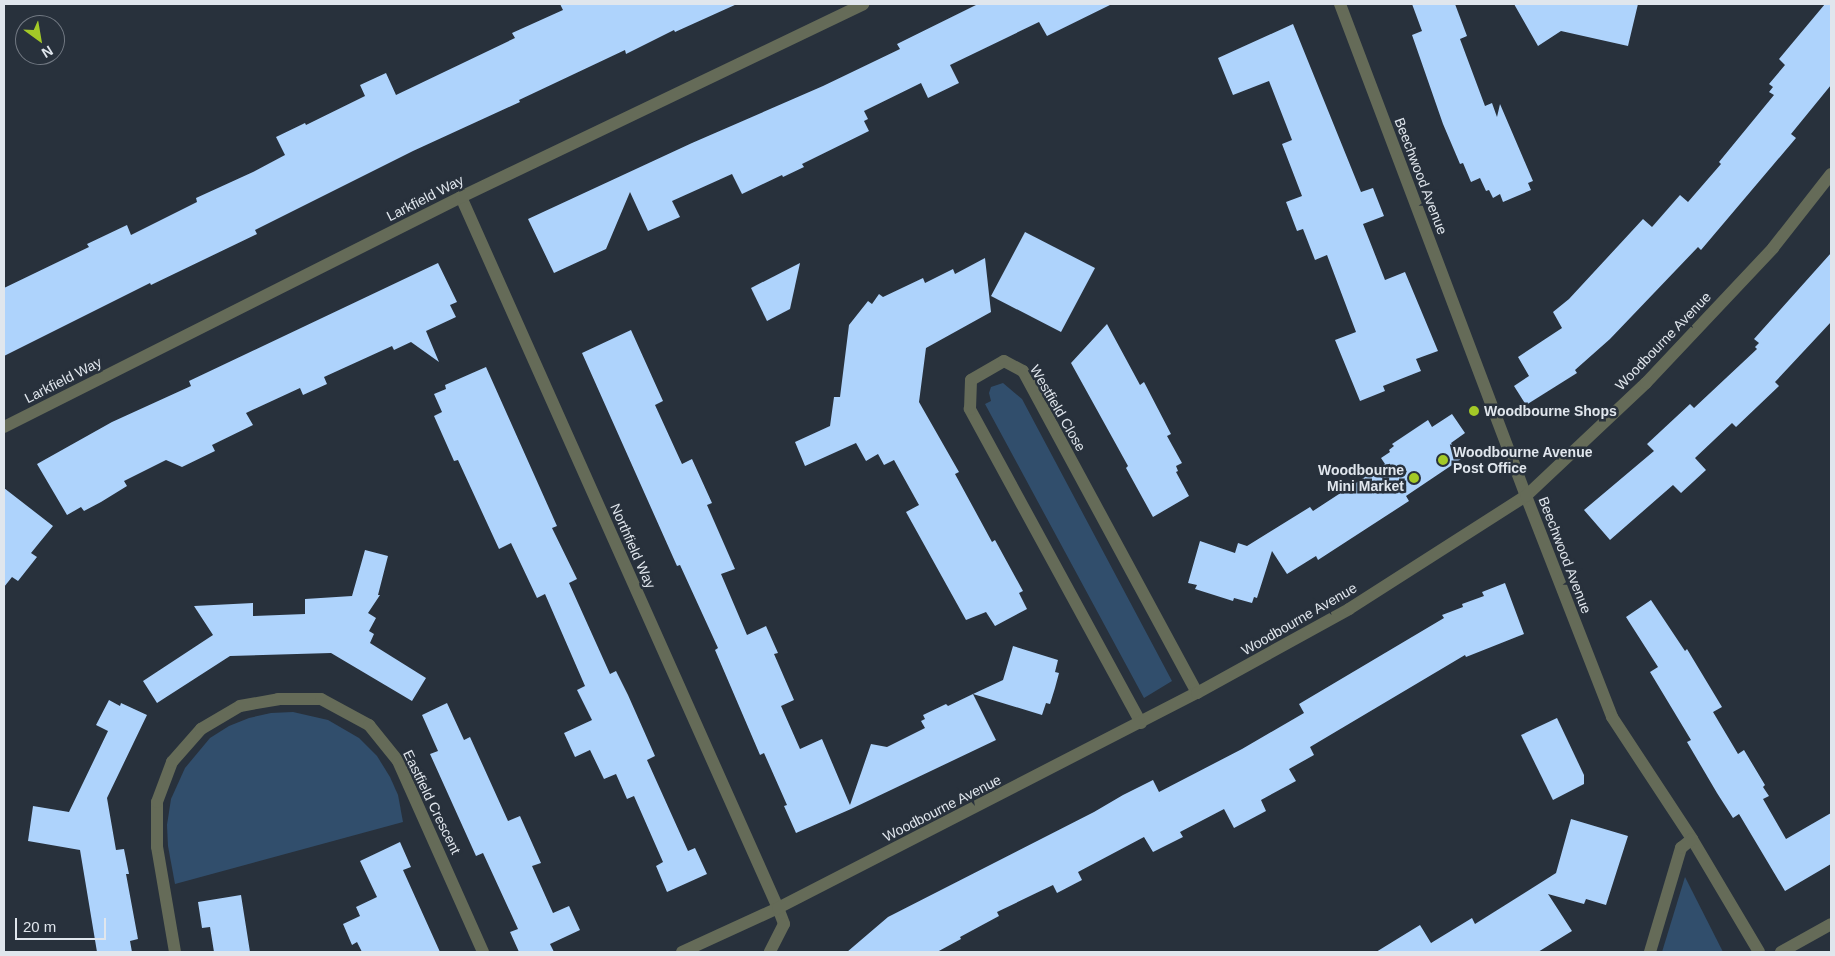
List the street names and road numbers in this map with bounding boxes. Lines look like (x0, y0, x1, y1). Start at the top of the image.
street label: Beechwood Avenue (1391, 115, 1451, 237)
street label: Larkfield Way (384, 171, 466, 225)
street label: Woodbourne Avenue (1611, 288, 1715, 394)
street label: Larkfield Way (22, 353, 104, 407)
street label: Westfield Close (1026, 362, 1090, 454)
street label: Beechwood Avenue (1535, 494, 1595, 616)
street label: Northfield Way (607, 501, 659, 591)
street label: Woodbourne Avenue (1238, 579, 1360, 659)
street label: Eastfield Crescent (400, 747, 464, 857)
street label: Woodbourne Avenue (880, 771, 1004, 845)

